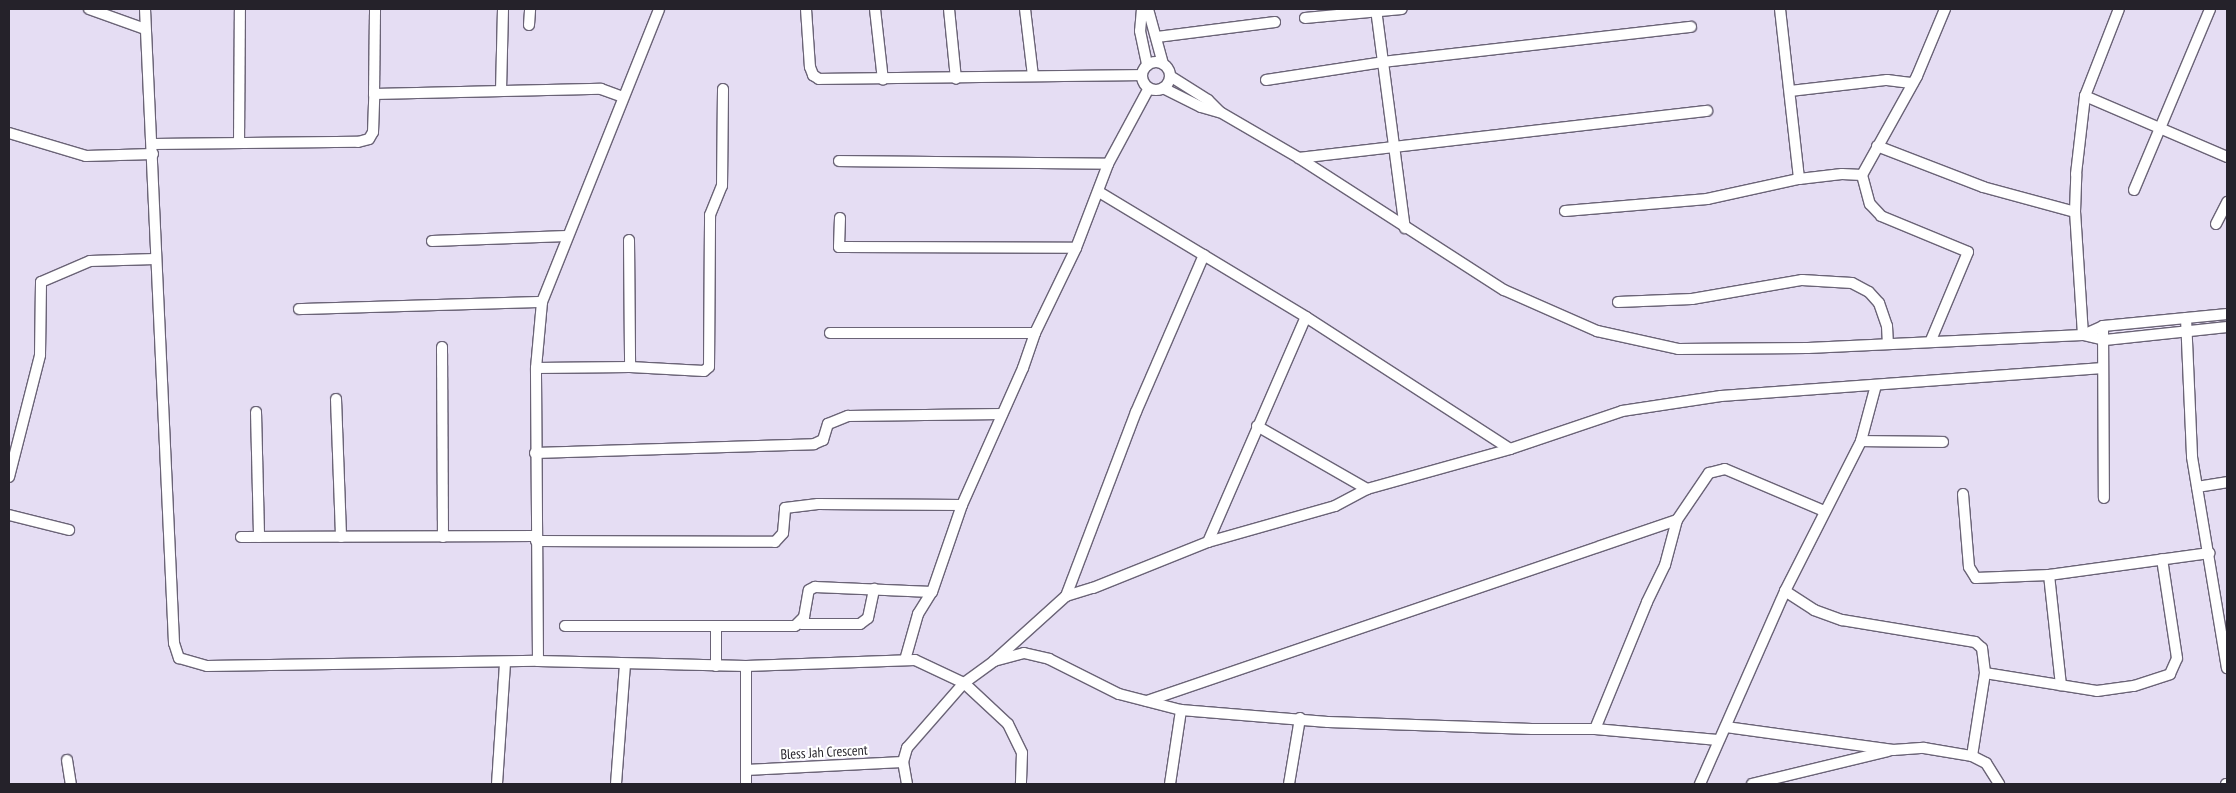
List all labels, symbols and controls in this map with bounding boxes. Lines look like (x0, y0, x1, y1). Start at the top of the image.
street label: Bless Jah Crescent (780, 741, 868, 763)

